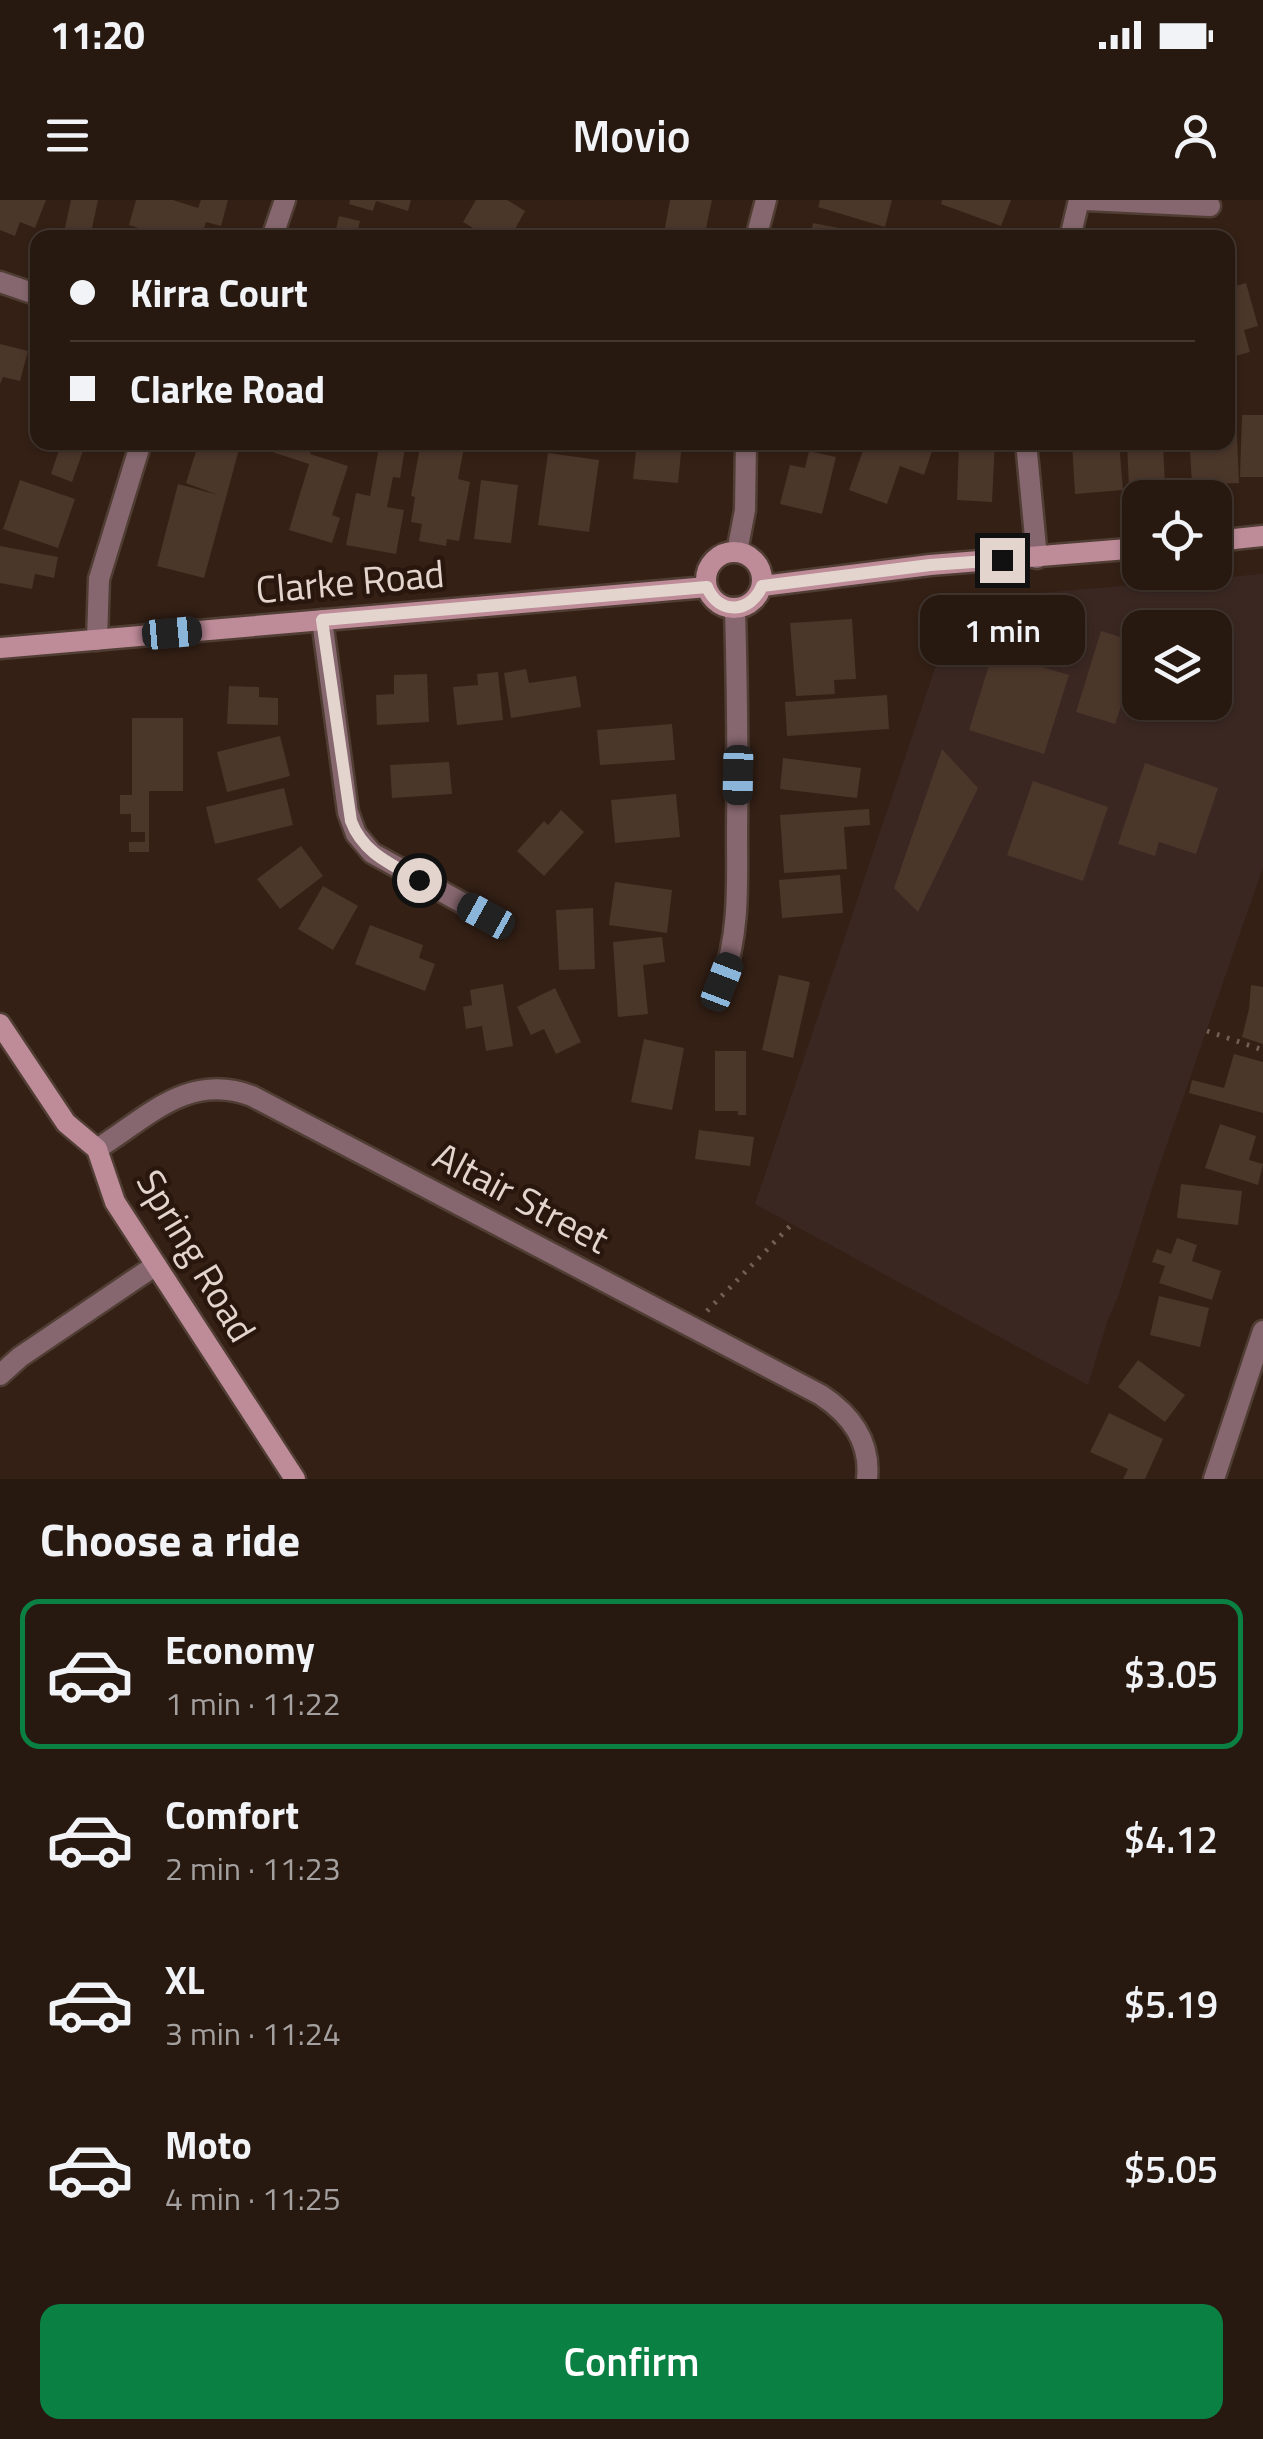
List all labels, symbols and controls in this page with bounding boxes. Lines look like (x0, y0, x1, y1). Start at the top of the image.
text: 11:20 (50, 6, 145, 64)
text: Movio (572, 101, 691, 169)
icon: menu (40, 108, 95, 163)
icon: person (1168, 108, 1223, 163)
text: Kirra Court (130, 264, 308, 322)
text: Clarke Road (130, 360, 325, 418)
map controls (1122, 480, 1232, 720)
button: locate (1122, 480, 1232, 590)
route end (980, 538, 1025, 583)
street label: Clarke Road (253, 544, 447, 618)
callout: 1 min (920, 595, 1084, 665)
text: 1 min (964, 606, 1041, 654)
button: layers (1122, 610, 1232, 720)
car (141, 615, 203, 651)
car (722, 745, 754, 805)
route start (397, 858, 442, 903)
car (452, 888, 520, 944)
car (697, 949, 747, 1015)
street label: Altair Street (423, 1127, 620, 1268)
street label: Spring Road (122, 1158, 271, 1353)
text: Choose a ride (40, 1505, 300, 1573)
text: Economy (165, 1621, 315, 1679)
icon: car (45, 1629, 135, 1719)
text: $3.05 (1124, 1645, 1218, 1703)
text: 1 min · 11:22 (165, 1679, 341, 1727)
text: Comfort (165, 1786, 299, 1844)
icon: car (45, 1794, 135, 1884)
text: $4.12 (1124, 1810, 1218, 1868)
text: 2 min · 11:23 (165, 1844, 341, 1892)
text: XL (165, 1951, 205, 2009)
icon: car (45, 1959, 135, 2049)
text: $5.19 (1124, 1975, 1218, 2033)
text: 3 min · 11:24 (165, 2009, 341, 2057)
text: Moto (165, 2116, 252, 2174)
icon: car (45, 2124, 135, 2214)
text: $5.05 (1124, 2140, 1218, 2198)
text: 4 min · 11:25 (165, 2174, 341, 2222)
button: Confirm (40, 2304, 1223, 2419)

